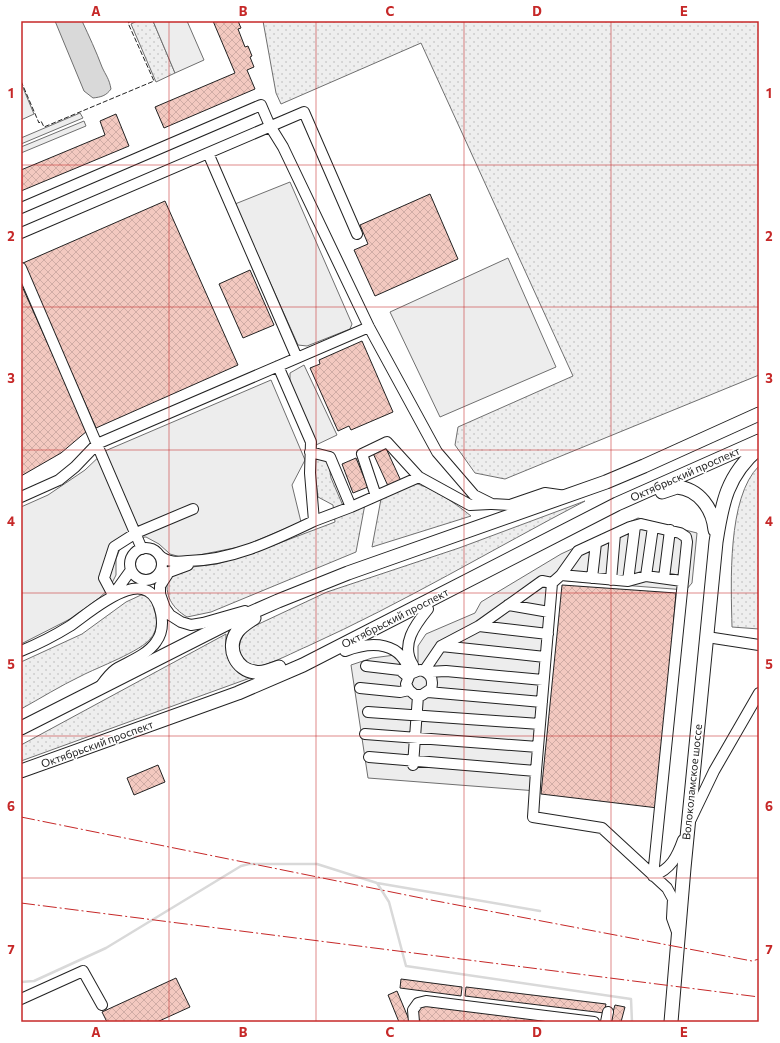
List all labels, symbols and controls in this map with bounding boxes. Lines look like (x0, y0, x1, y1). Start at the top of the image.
text: A (91, 3, 101, 19)
text: B (239, 3, 248, 19)
text: C (386, 3, 395, 19)
text: D (532, 3, 542, 19)
text: E (680, 3, 688, 19)
text: 1 (8, 85, 14, 101)
text: 1 (766, 85, 772, 101)
text: 2 (7, 228, 15, 244)
text: 2 (765, 228, 773, 244)
text: 3 (7, 370, 15, 386)
text: 3 (765, 370, 773, 386)
street label: Октябрьский проспект (628, 444, 742, 504)
text: 4 (7, 513, 15, 529)
text: 4 (765, 513, 773, 529)
street label: Октябрьский проспект (339, 585, 451, 650)
text: 5 (7, 656, 15, 672)
text: 5 (765, 656, 773, 672)
street label: Октябрьский проспект (39, 717, 155, 770)
street label: Волоколамское шоссе (679, 723, 704, 841)
text: 6 (7, 798, 15, 814)
text: 6 (765, 798, 773, 814)
text: 7 (7, 941, 15, 957)
text: 7 (765, 941, 773, 957)
text: A (91, 1024, 101, 1040)
text: B (239, 1024, 248, 1040)
text: C (386, 1024, 395, 1040)
text: D (532, 1024, 542, 1040)
text: E (680, 1024, 688, 1040)

